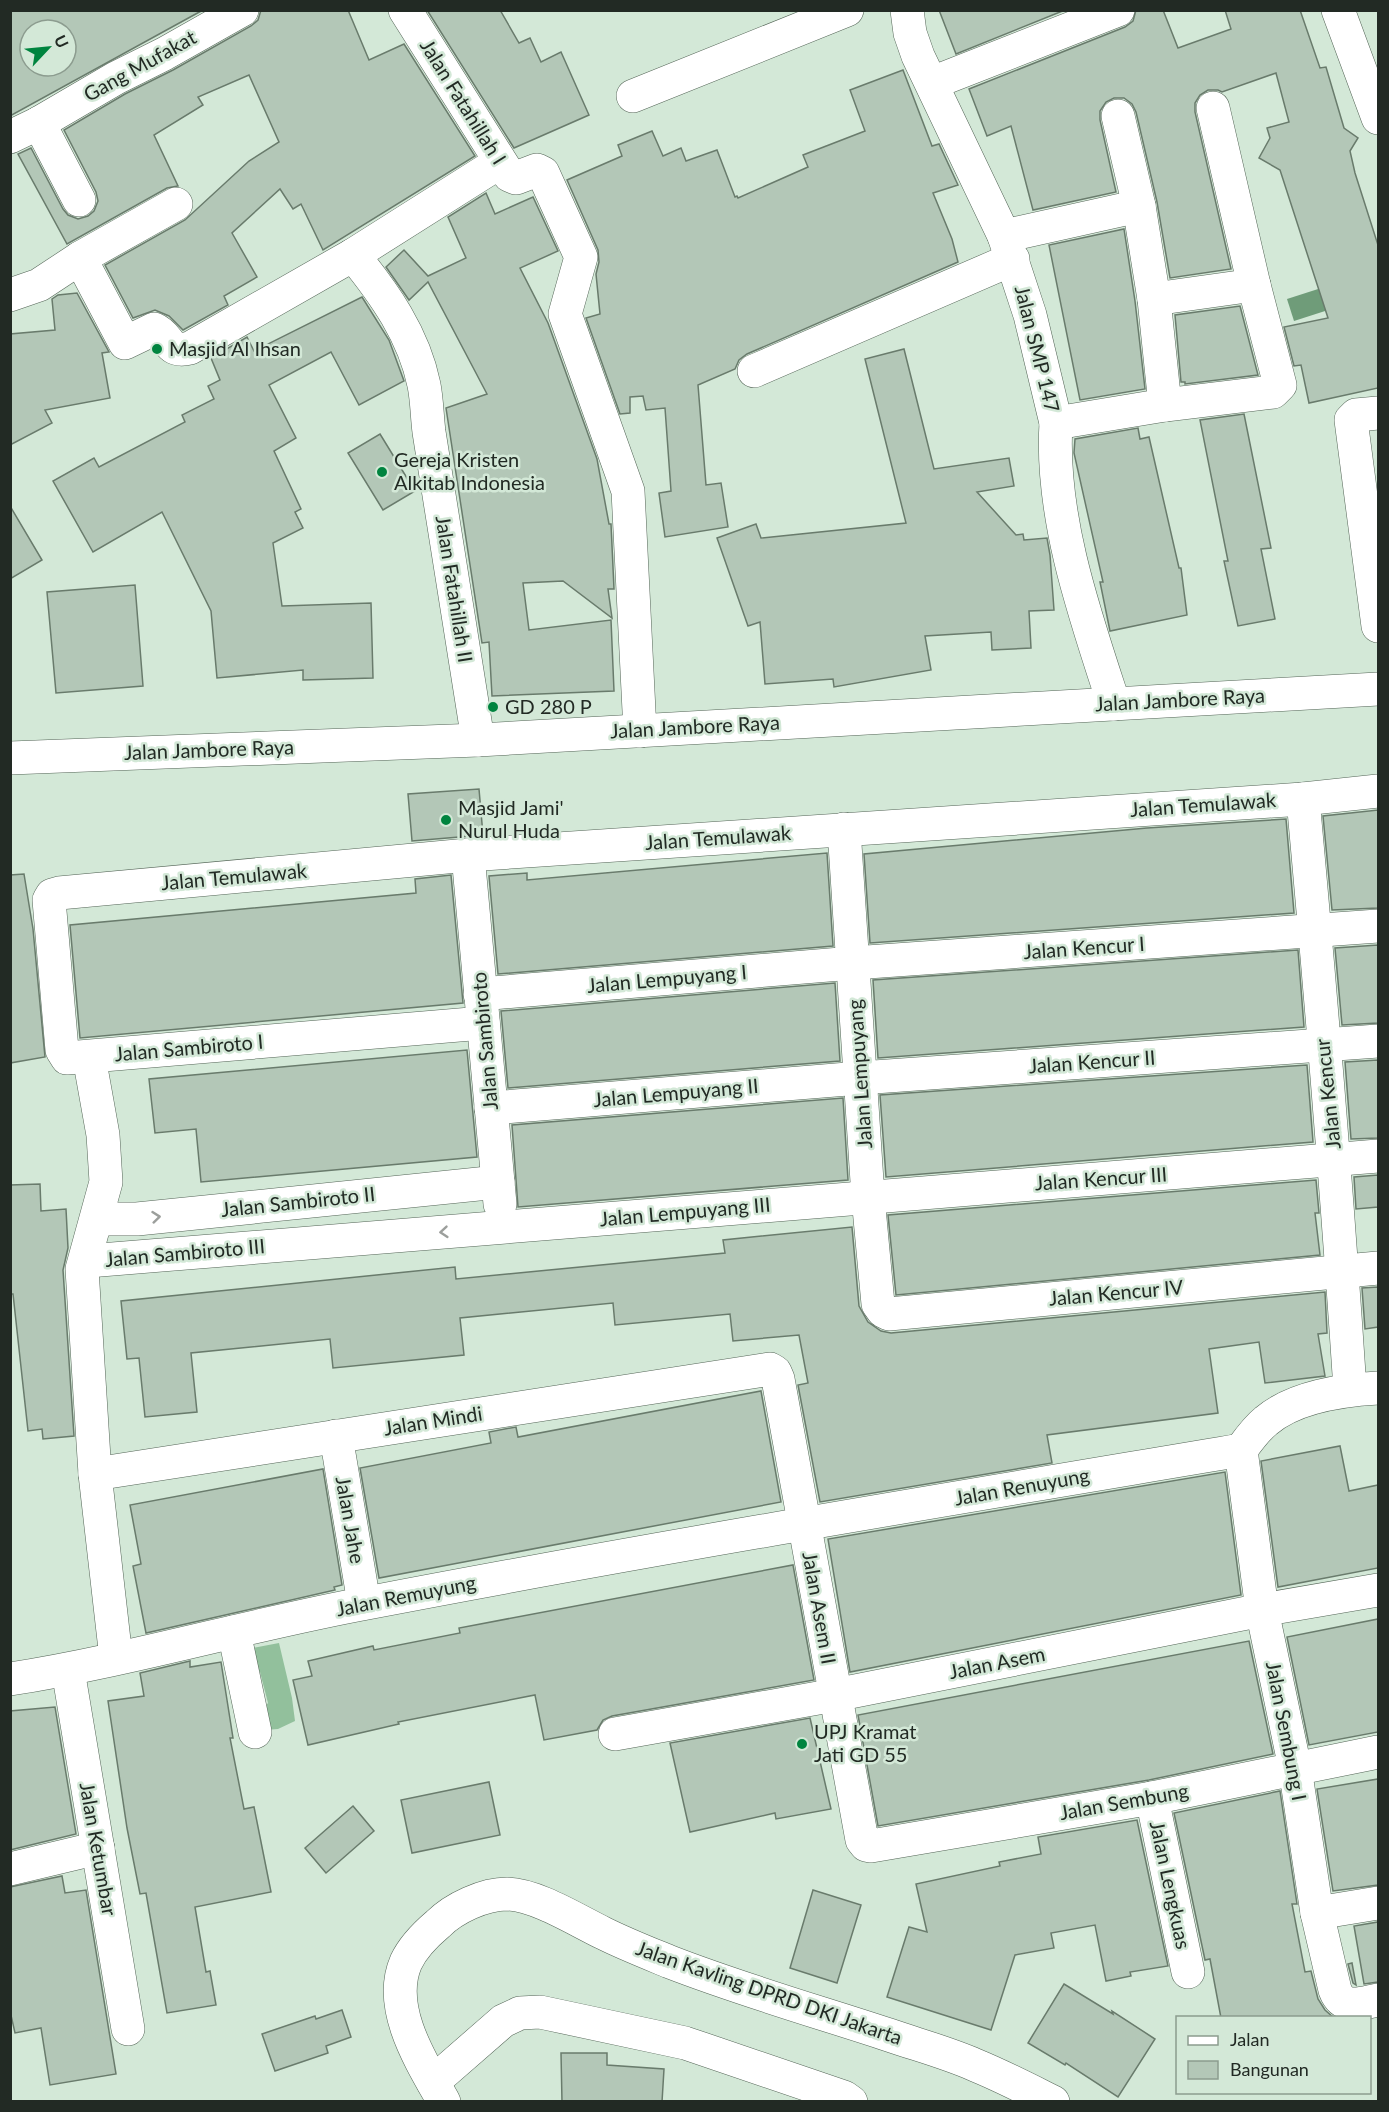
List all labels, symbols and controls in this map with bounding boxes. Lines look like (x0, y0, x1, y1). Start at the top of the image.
north arrow (18, 18, 78, 78)
street label: Gang Mufakat (79, 24, 200, 106)
text: U (51, 32, 73, 51)
street label: Jalan Fatahillah I (416, 34, 512, 168)
street label: Jalan SMP 147 (1011, 283, 1065, 415)
place label: Masjid Al Ihsan (169, 336, 301, 360)
marker: Masjid Al Ihsan (150, 342, 164, 356)
place label: Gereja Kristen Alkitab Indonesia (394, 447, 545, 494)
marker: Gereja Kristen Alkitab Indonesia (375, 465, 389, 479)
street label: Jalan Fatahillah II (432, 514, 478, 664)
street label: Jalan Jambore Raya (1094, 683, 1265, 715)
place label: GD 280 P (505, 694, 592, 718)
marker: GD 280 P (486, 700, 500, 714)
street label: Jalan Jambore Raya (609, 710, 780, 742)
street label: Jalan Jambore Raya (124, 734, 294, 764)
street label: Jalan Temulawak (1129, 787, 1277, 821)
place label: Masjid Jami' Nurul Huda (458, 795, 564, 842)
marker: Masjid Jami' Nurul Huda (439, 813, 453, 827)
street label: Jalan Temulawak (644, 820, 792, 854)
street label: Jalan Temulawak (160, 858, 309, 894)
street label: Jalan Kencur I (1023, 931, 1145, 963)
street label: Jalan Lempuyang I (586, 959, 748, 997)
street label: Jalan Sambiroto (466, 971, 502, 1111)
street label: Jalan Lempuyang (842, 999, 876, 1149)
street label: Jalan Sambiroto I (114, 1029, 264, 1065)
street label: Jalan Kencur (1309, 1037, 1345, 1151)
street label: Jalan Kencur II (1028, 1045, 1156, 1077)
street label: Jalan Lempuyang II (592, 1073, 760, 1111)
street label: Jalan Kencur III (1034, 1161, 1168, 1195)
street label: Jalan Sambiroto II (220, 1181, 376, 1221)
street label: Jalan Lempuyang III (599, 1192, 771, 1230)
one-way arrow (151, 1211, 160, 1224)
one-way arrow (440, 1225, 449, 1238)
street label: Jalan Sambiroto III (104, 1233, 266, 1271)
street label: Jalan Kencur IV (1048, 1274, 1185, 1310)
street label: Jalan Mindi (382, 1400, 484, 1440)
street label: Jalan Renuyung (952, 1462, 1091, 1510)
street label: Jalan Jahe (332, 1474, 370, 1565)
street label: Jalan Asem II (798, 1550, 842, 1666)
street label: Jalan Remuyung (334, 1570, 478, 1620)
street label: Jalan Asem (947, 1641, 1047, 1683)
street label: Jalan Sembung I (1262, 1659, 1312, 1802)
place label: UPJ Kramat Jati GD 55 (814, 1719, 916, 1766)
marker: UPJ Kramat Jati GD 55 (795, 1737, 809, 1751)
street label: Jalan Sembung (1057, 1778, 1190, 1824)
street label: Jalan Ketumbar (75, 1780, 123, 1918)
street label: Jalan Lengkuas (1146, 1818, 1196, 1951)
street label: Jalan Kavling DPRD DKI Jakarta (633, 1935, 905, 2049)
legend (1176, 2016, 1371, 2094)
text: Jalan (1230, 2028, 1269, 2050)
text: Bangunan (1230, 2058, 1309, 2080)

